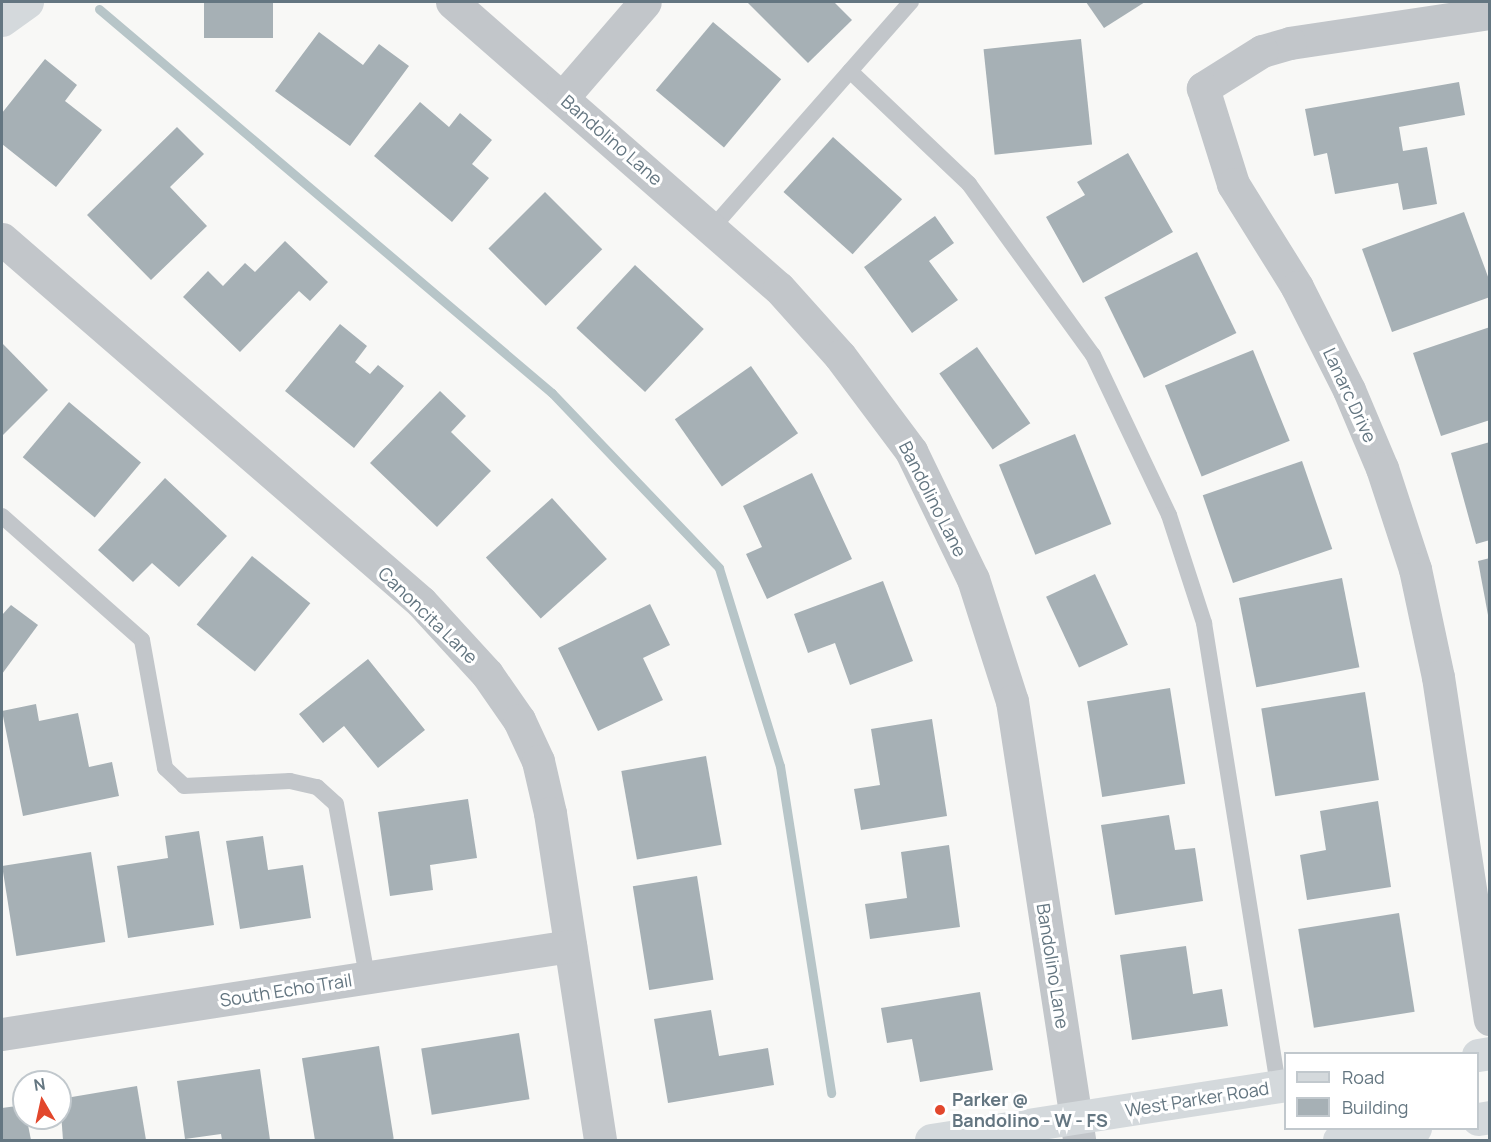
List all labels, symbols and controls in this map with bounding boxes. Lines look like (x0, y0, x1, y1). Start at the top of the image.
street label: Bandolino Lane (557, 90, 667, 190)
street label: Lanarc Drive (1319, 344, 1381, 446)
street label: Bandolino Lane (895, 438, 971, 560)
street label: Canoncita Lane (374, 562, 482, 668)
street label: Bandolino Lane (1032, 902, 1074, 1030)
street label: South Echo Trail (218, 969, 354, 1011)
legend (1284, 1052, 1479, 1130)
text: Road (1342, 1065, 1385, 1089)
north arrow (12, 1070, 72, 1130)
text: N (32, 1072, 47, 1096)
street label: West Parker Road (1123, 1077, 1271, 1121)
place label: Parker @ Bandolino - W - FS (952, 1089, 1108, 1132)
text: Building (1342, 1095, 1408, 1119)
marker: Parker @ Bandolino - W - FS (933, 1103, 947, 1117)

